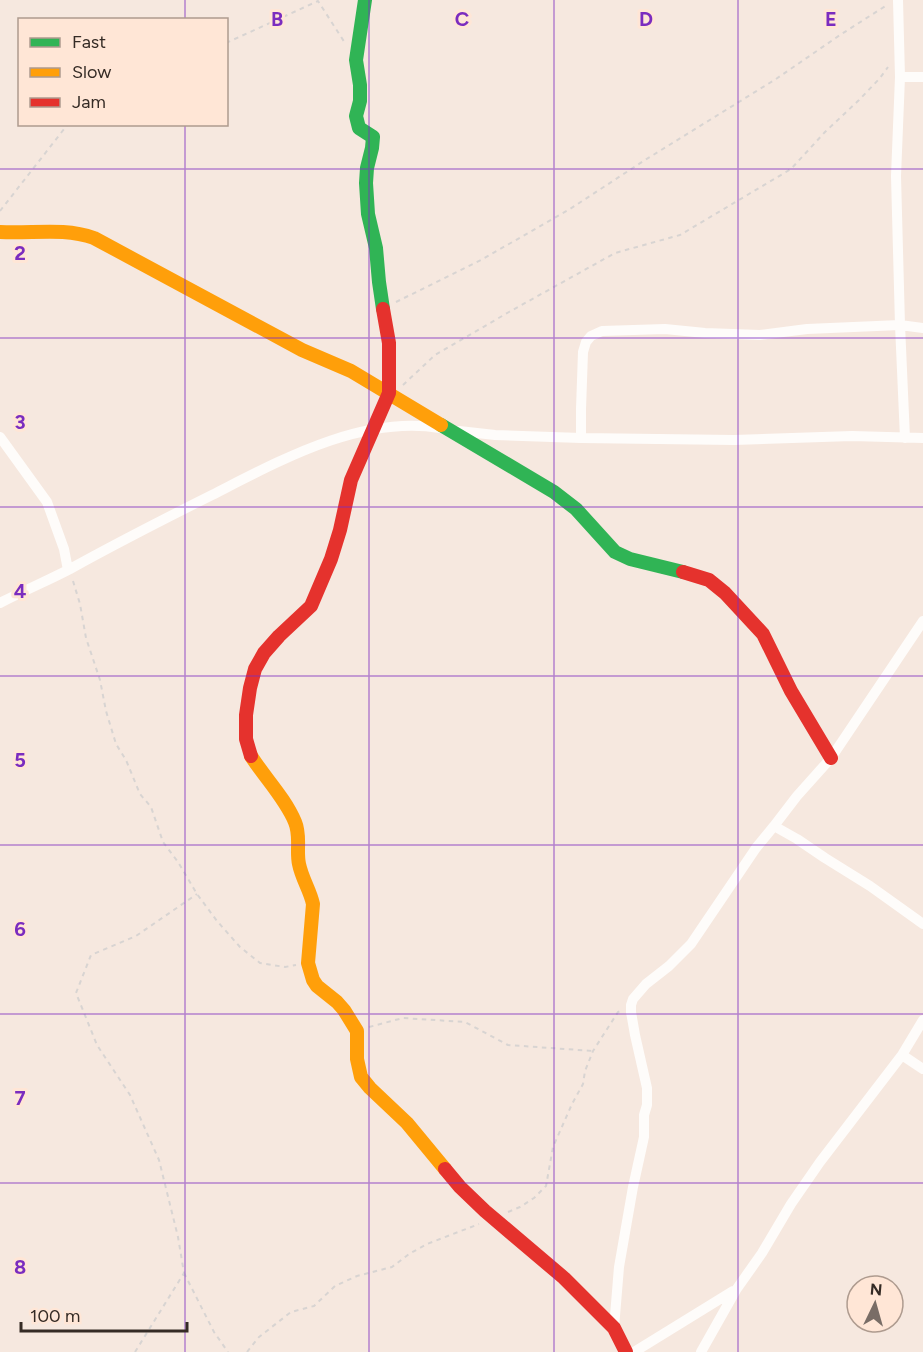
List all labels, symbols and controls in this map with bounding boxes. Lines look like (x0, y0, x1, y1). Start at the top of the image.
text: B (271, 7, 283, 31)
text: C (455, 7, 469, 31)
text: D (639, 7, 653, 31)
text: E (825, 7, 837, 31)
legend (18, 18, 228, 126)
text: Fast (72, 31, 106, 53)
text: Slow (72, 61, 111, 83)
text: Jam (72, 91, 106, 113)
text: 2 (14, 241, 26, 265)
text: 3 (14, 410, 26, 434)
text: 4 (14, 579, 27, 603)
text: 5 (14, 748, 26, 772)
text: 6 (14, 917, 26, 941)
text: 7 (14, 1086, 26, 1110)
text: 8 (14, 1255, 26, 1279)
north arrow (845, 1274, 905, 1334)
text: N (869, 1280, 883, 1300)
scale bar (21, 1295, 188, 1333)
text: 100 m (30, 1305, 80, 1327)

